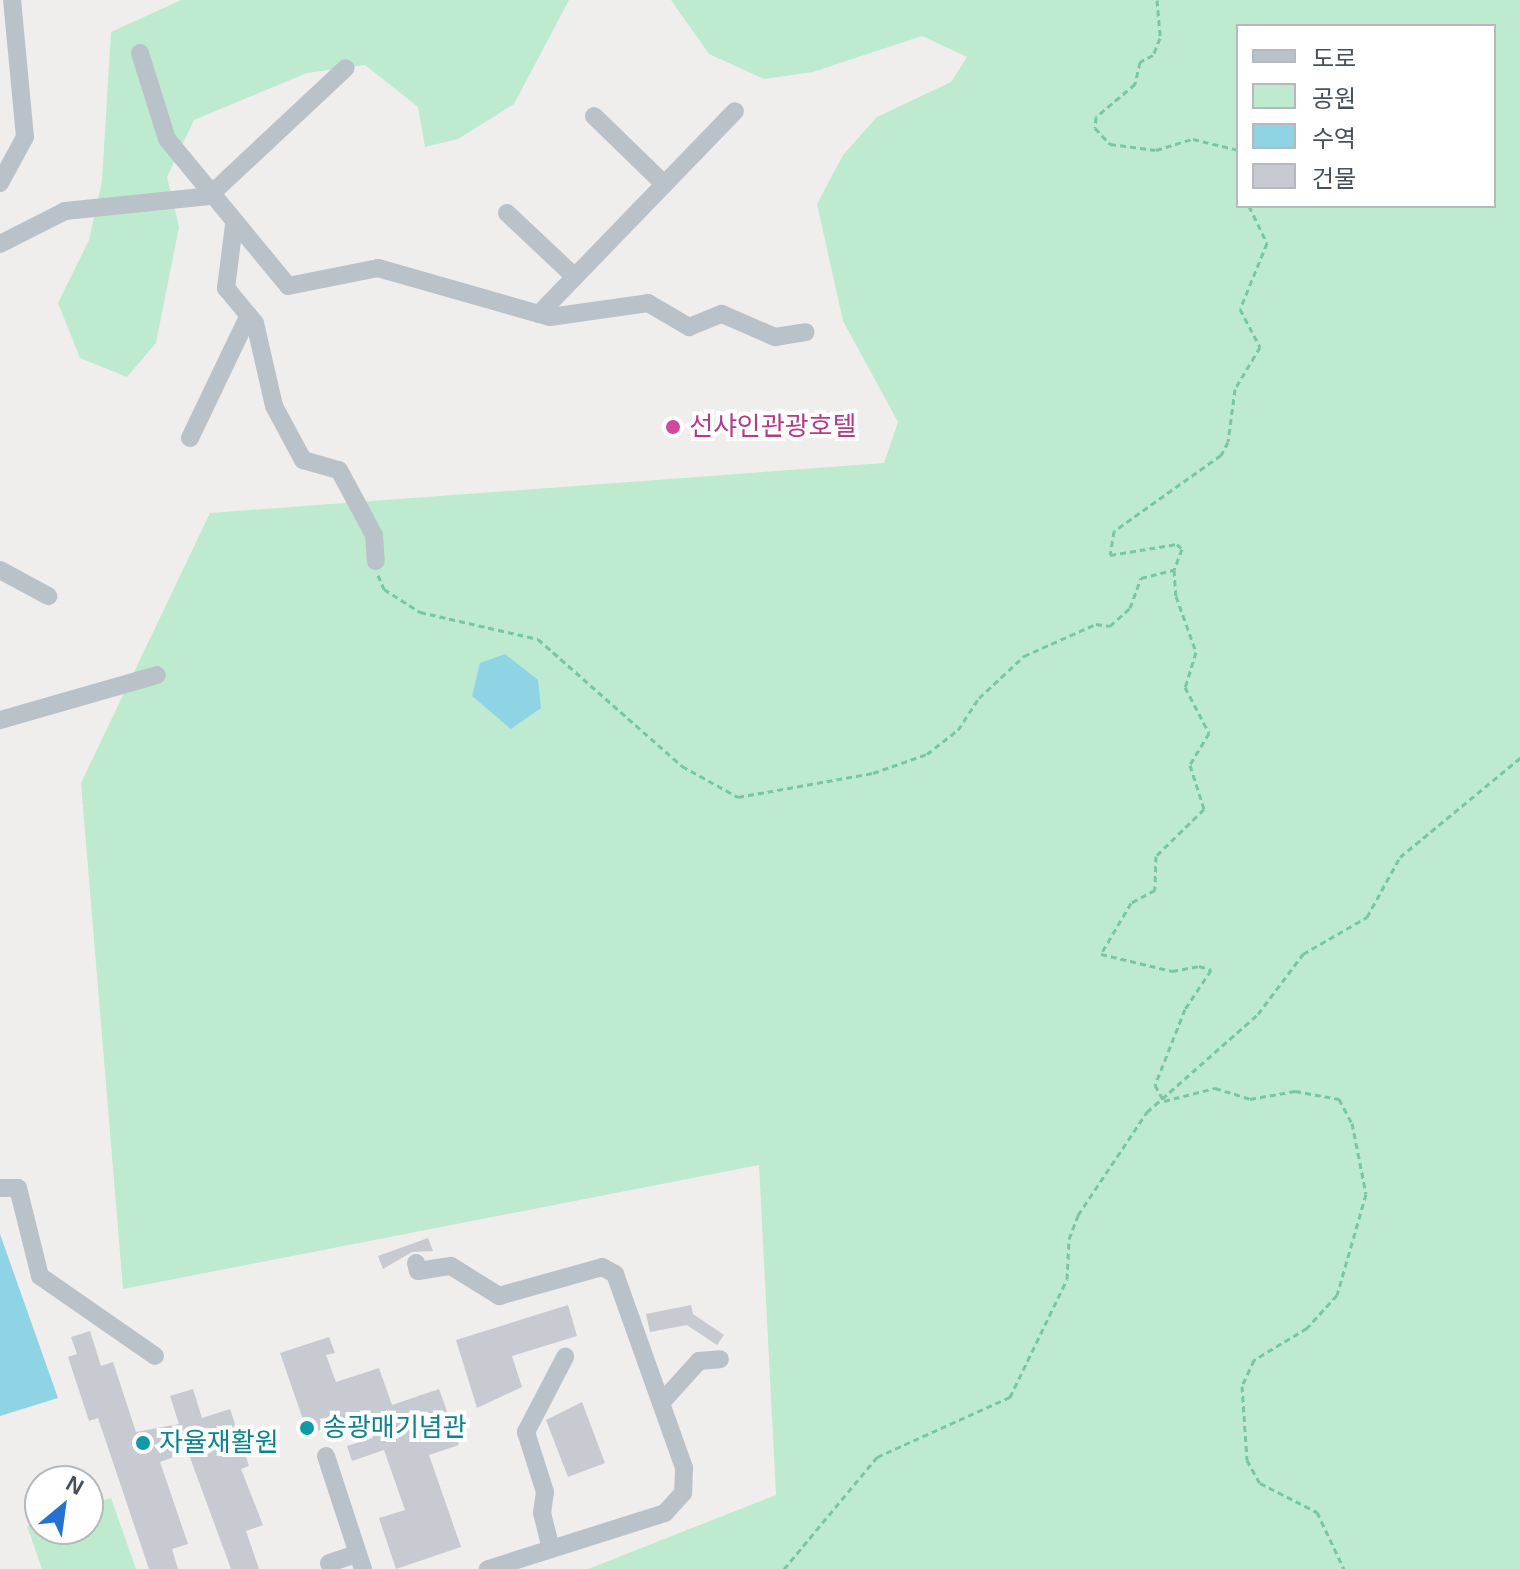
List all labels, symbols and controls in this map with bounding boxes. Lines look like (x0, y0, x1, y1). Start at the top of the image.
legend (1236, 24, 1496, 208)
text: 도로 (1312, 45, 1356, 72)
text: 공원 (1312, 85, 1356, 112)
text: 수역 (1312, 125, 1356, 152)
text: 건물 (1312, 165, 1356, 192)
place label: 선샤인관광호텔 (689, 411, 856, 443)
marker: 선샤인관광호텔 (664, 418, 682, 436)
place label: 송광매기념관 (323, 1412, 467, 1444)
marker: 송광매기념관 (298, 1419, 316, 1437)
place label: 자율재활원 (159, 1427, 279, 1459)
marker: 자율재활원 (134, 1434, 152, 1452)
north arrow (24, 1465, 104, 1545)
text: N (62, 1471, 88, 1500)

